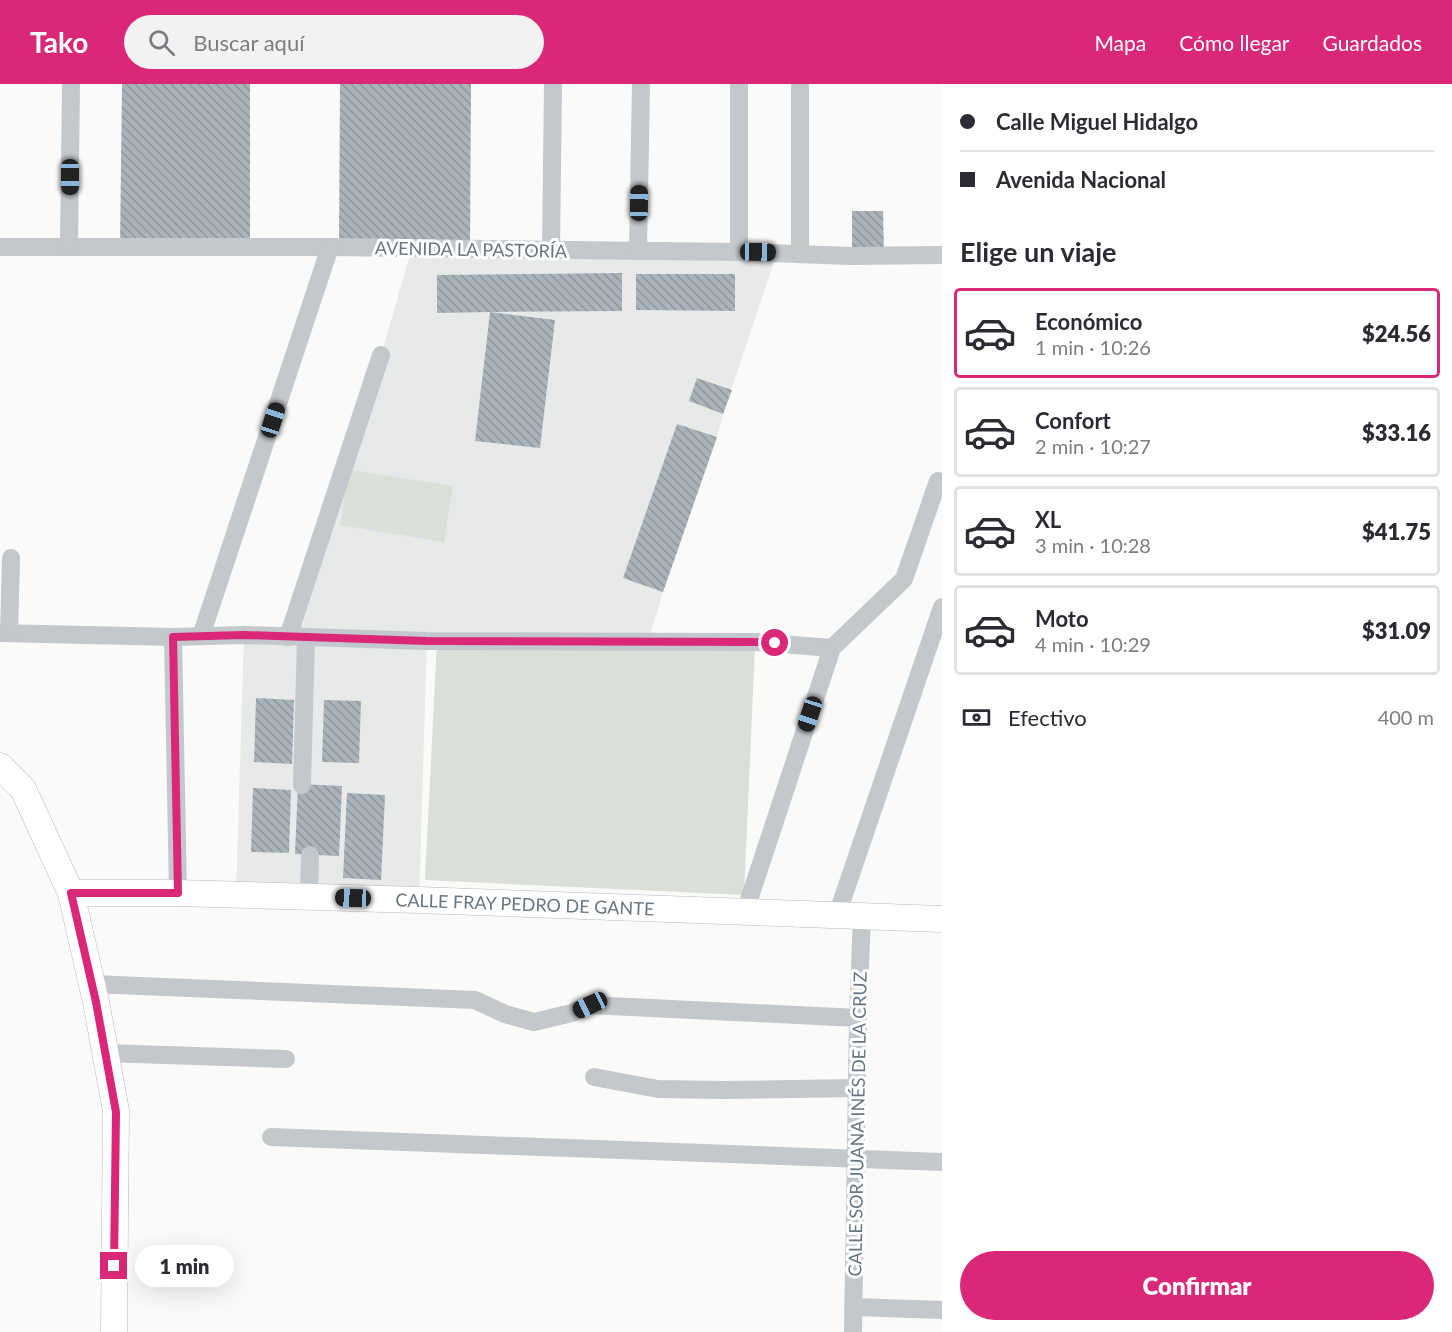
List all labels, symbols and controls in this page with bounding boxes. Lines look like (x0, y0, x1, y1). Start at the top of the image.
search box (124, 15, 544, 69)
text: Tako (30, 25, 88, 59)
icon: search (145, 26, 178, 59)
text: Buscar aquí (193, 29, 304, 56)
text: Mapa (1094, 30, 1146, 55)
text: Cómo llegar (1179, 30, 1290, 55)
text: Guardados (1323, 30, 1422, 55)
text: Calle Miguel Hidalgo (996, 108, 1198, 135)
car (61, 159, 79, 195)
text: Avenida Nacional (996, 166, 1166, 193)
car (630, 185, 648, 221)
text: Elige un viaje (960, 235, 1117, 268)
street label: AVENIDA LA PASTORÍA (375, 236, 568, 262)
car (740, 243, 776, 261)
icon: car (963, 306, 1017, 360)
text: Económico (1035, 308, 1142, 335)
text: $24.56 (1362, 320, 1431, 347)
text: 1 min · 10:26 (1035, 335, 1151, 359)
car (259, 400, 287, 440)
icon: car (963, 405, 1017, 459)
text: Confort (1035, 407, 1111, 434)
text: $33.16 (1362, 419, 1431, 446)
text: 2 min · 10:27 (1035, 434, 1151, 458)
icon: car (963, 504, 1017, 558)
text: XL (1035, 506, 1061, 533)
text: $41.75 (1362, 518, 1431, 545)
text: 3 min · 10:28 (1035, 533, 1151, 557)
icon: car (963, 603, 1017, 657)
text: Moto (1035, 605, 1089, 632)
text: $31.09 (1362, 617, 1431, 644)
route start (761, 629, 788, 656)
text: 4 min · 10:29 (1035, 632, 1151, 656)
car (796, 694, 824, 734)
icon: cash (960, 701, 993, 734)
text: Efectivo (1008, 704, 1087, 731)
text: 400 m (1378, 705, 1434, 729)
car (335, 888, 371, 908)
street label: CALLE FRAY PEDRO DE GANTE (395, 888, 655, 920)
street label: CALLE SOR JUANA INÉS DE LA CRUZ (843, 971, 871, 1277)
car (570, 989, 610, 1021)
callout: 1 min (135, 1245, 234, 1287)
button: Confirmar (960, 1251, 1434, 1320)
route end (100, 1252, 127, 1279)
text: 1 min (160, 1254, 209, 1278)

